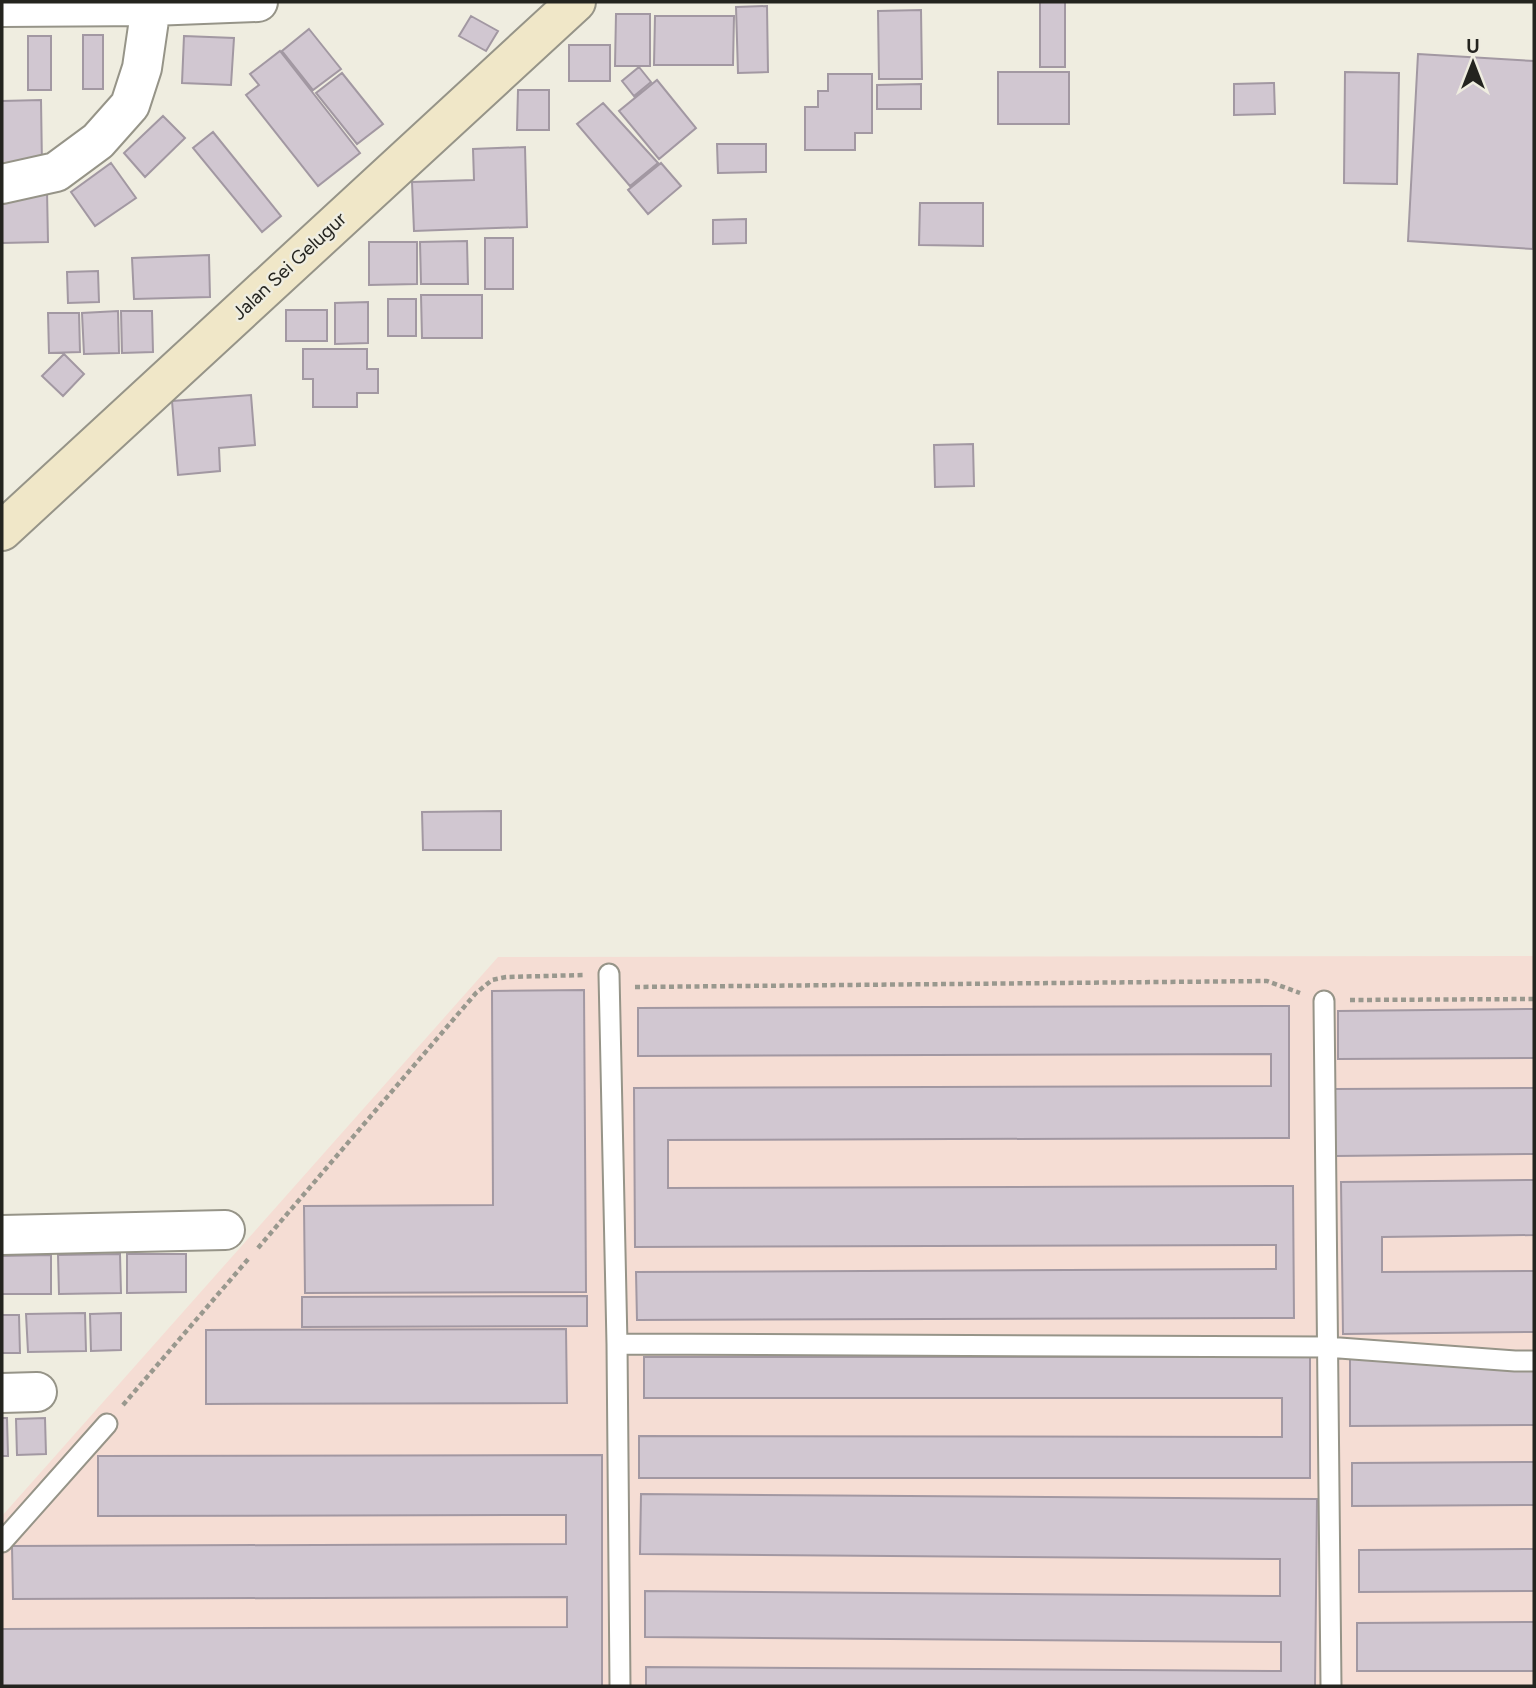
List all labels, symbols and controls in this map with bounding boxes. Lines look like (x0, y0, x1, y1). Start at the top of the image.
north arrow (1438, 28, 1508, 98)
text: U (1466, 35, 1480, 58)
street label: Jalan Sei Gelugur (227, 207, 351, 325)

